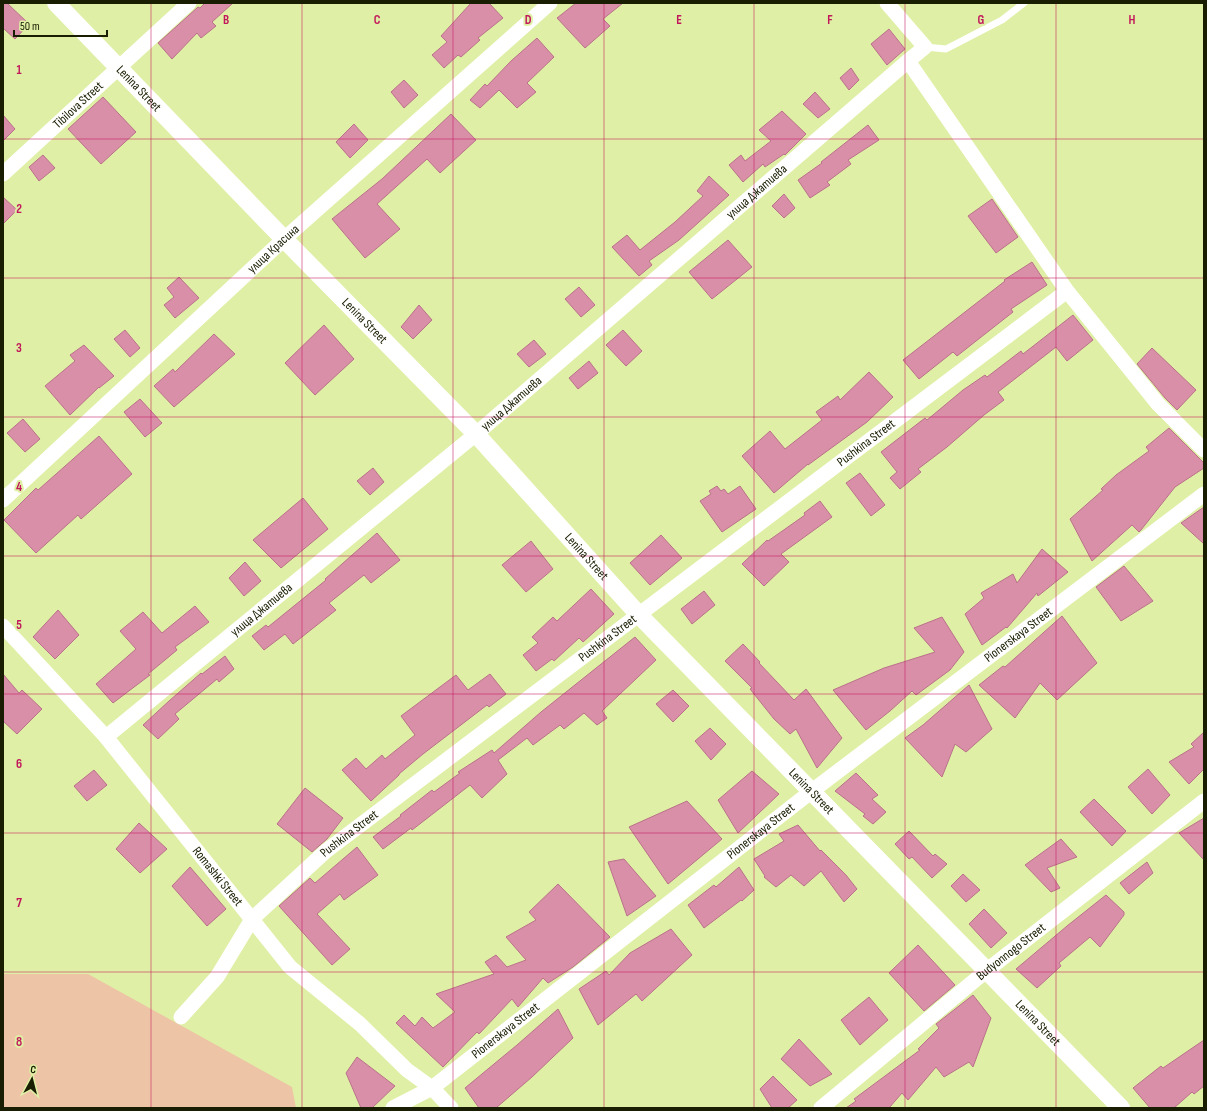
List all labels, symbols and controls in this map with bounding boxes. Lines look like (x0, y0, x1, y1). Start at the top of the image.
scale bar (14, 12, 107, 38)
text: B (223, 12, 229, 28)
text: C (374, 12, 381, 28)
text: D (525, 12, 532, 28)
text: E (676, 12, 682, 28)
text: F (827, 12, 833, 28)
text: G (978, 12, 985, 28)
text: H (1129, 12, 1136, 28)
text: 50 m (20, 19, 40, 34)
text: 1 (16, 62, 22, 78)
street label: Lenina Street (113, 62, 165, 115)
street label: Tibilova Street (50, 78, 107, 132)
street label: улица Джатиева (723, 161, 790, 222)
text: 2 (16, 201, 22, 217)
street label: улица Красина (244, 221, 303, 277)
street label: Lenina Street (339, 295, 391, 347)
text: 3 (16, 340, 22, 356)
street label: улица Джатиева (478, 373, 545, 434)
street label: Pushkina Street (834, 416, 898, 470)
text: 4 (16, 479, 22, 495)
street label: Lenina Street (561, 530, 612, 584)
street label: улица Джатиева (227, 580, 296, 640)
street label: Pionerskaya Street (981, 604, 1056, 666)
street label: Pushkina Street (575, 611, 640, 665)
text: 5 (16, 617, 22, 633)
text: 6 (16, 756, 22, 772)
street label: Lenina Street (785, 765, 837, 818)
street label: Pionerskaya Street (724, 800, 798, 863)
street label: Pushkina Street (317, 806, 381, 861)
street label: Romashki Street (189, 843, 246, 910)
text: 7 (16, 895, 22, 911)
street label: Budyonnogo Street (973, 920, 1049, 984)
street label: Lenina Street (1012, 997, 1064, 1049)
street label: Pionerskaya Street (468, 999, 543, 1062)
text: 8 (16, 1034, 22, 1050)
north arrow (12, 1059, 52, 1099)
text: С (30, 1063, 37, 1076)

